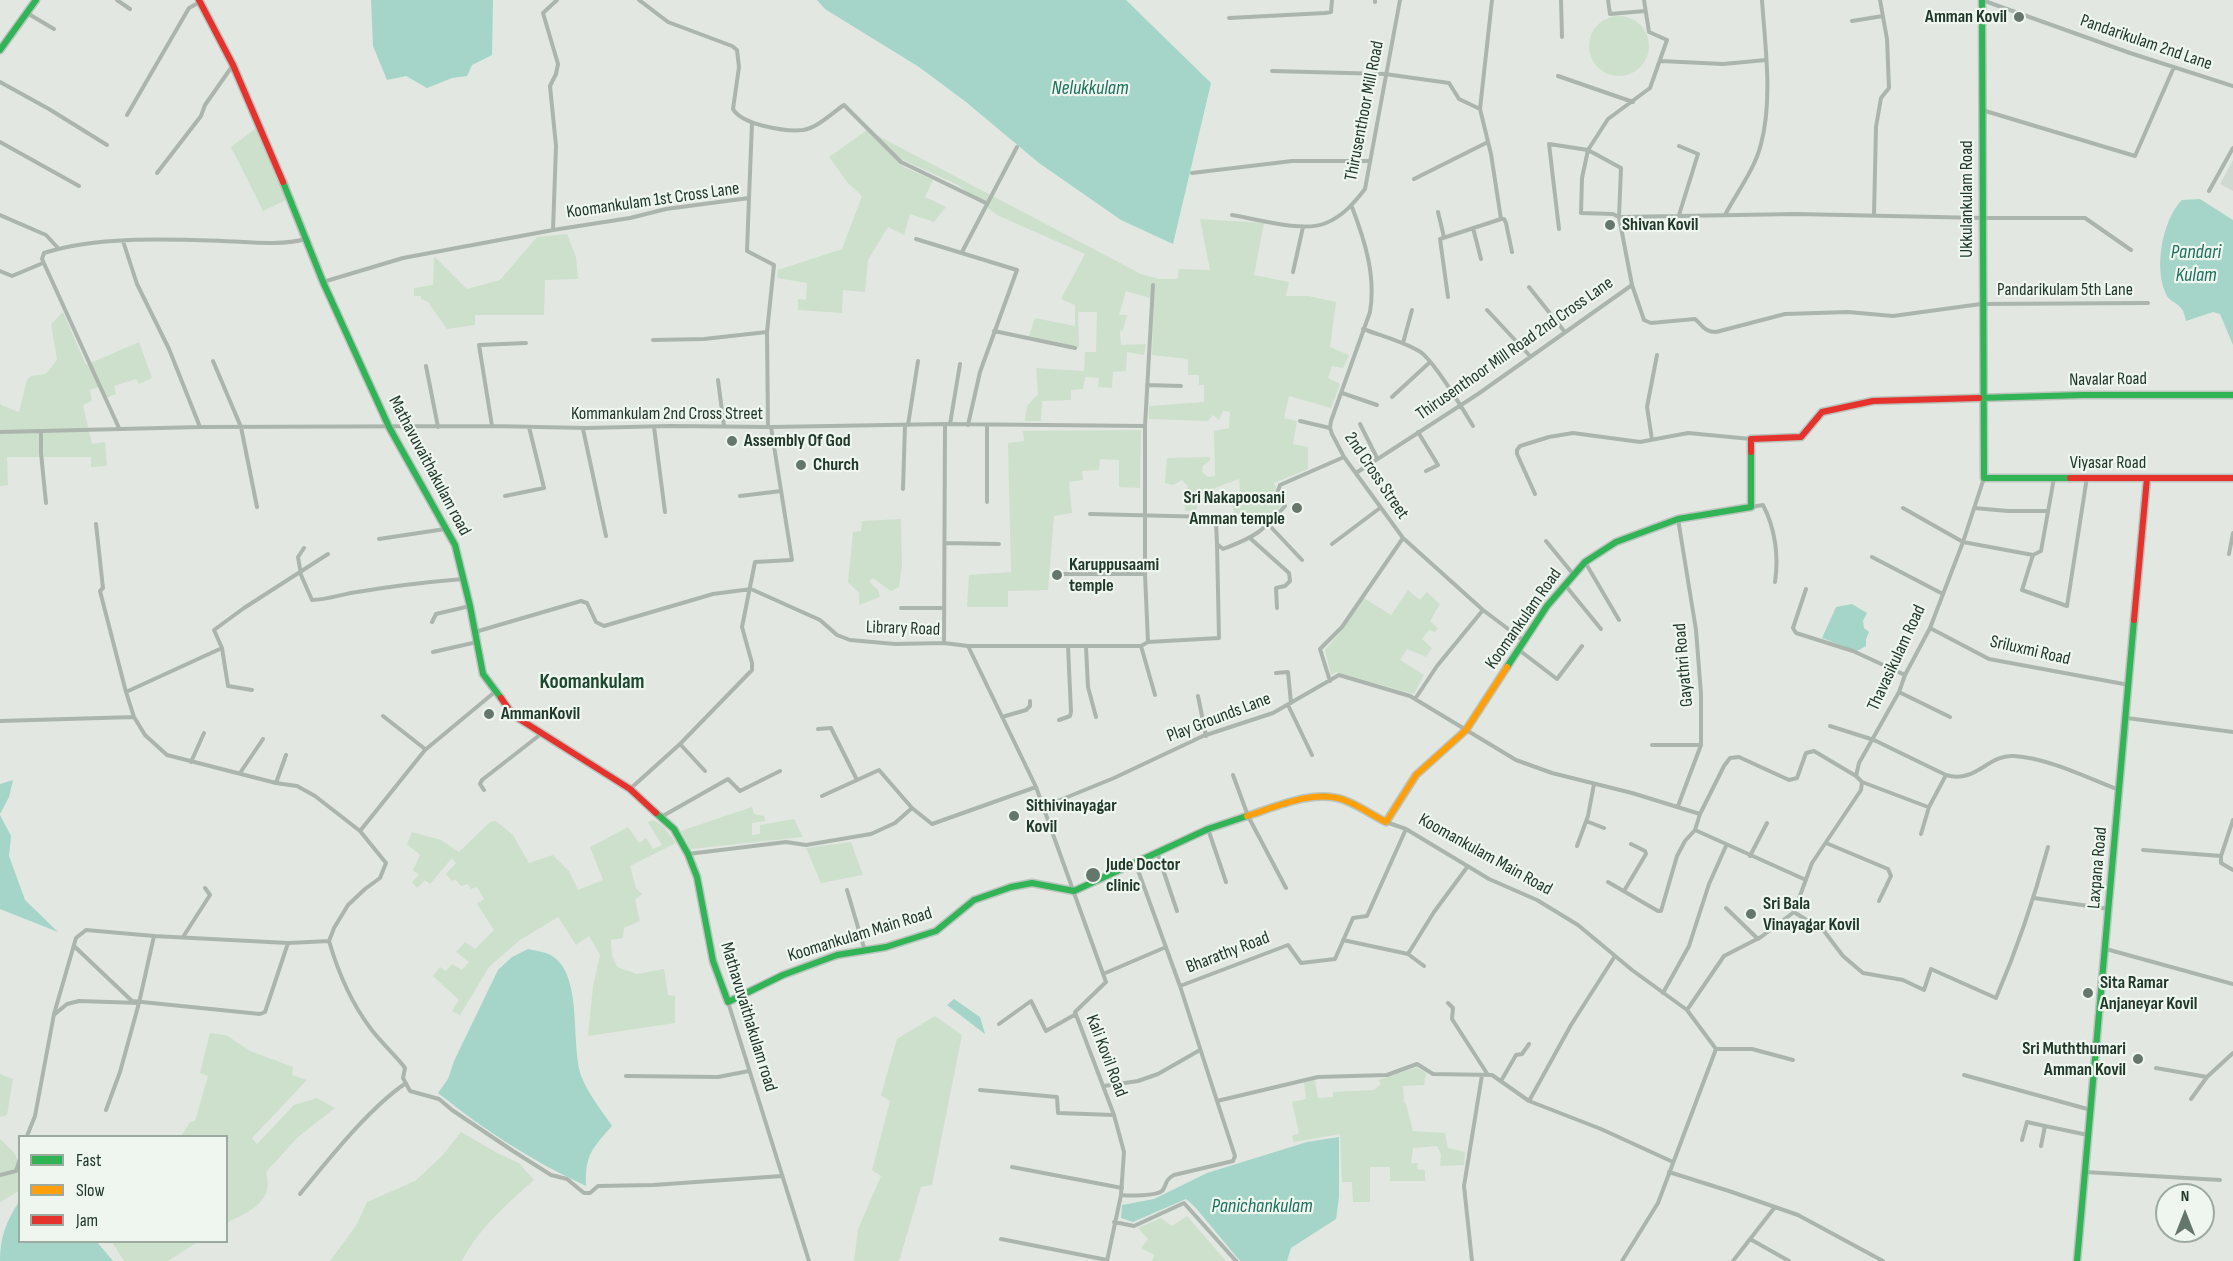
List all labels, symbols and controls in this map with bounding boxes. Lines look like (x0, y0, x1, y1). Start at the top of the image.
place label: Amman Kovil (1925, 6, 2007, 28)
marker: Amman Kovil (2012, 10, 2026, 24)
street label: Pandarikulam 2nd Lane (2077, 10, 2215, 76)
street label: Thirusenthoor Mill Road (1341, 39, 1389, 183)
water label: Nelukkulam (1051, 77, 1129, 101)
street label: Ukkulankulam Road (1956, 140, 1978, 258)
street label: Koomankulam 1st Cross Lane (565, 178, 741, 224)
place label: Shivan Kovil (1622, 214, 1698, 236)
marker: Shivan Kovil (1603, 218, 1617, 232)
water label: Pandari Kulam (2171, 241, 2221, 288)
street label: Thirusenthoor Mill Road 2nd Cross Lane (1412, 273, 1618, 425)
street label: Pandarikulam 5th Lane (1997, 279, 2133, 301)
street label: Navalar Road (2069, 369, 2147, 391)
street label: Mathavuvaithakulam road (383, 392, 475, 540)
street label: Kommankulam 2nd Cross Street (571, 403, 763, 425)
street label: 2nd Cross Street (1339, 428, 1413, 524)
place label: Assembly Of God (744, 430, 851, 452)
marker: Assembly Of God (725, 434, 739, 448)
street label: Viyasar Road (2070, 452, 2146, 474)
place label: Church (813, 454, 859, 476)
marker: Church (794, 458, 808, 472)
place label: Sri Nakapoosani Amman temple (1183, 487, 1285, 530)
marker: Sri Nakapoosani Amman temple (1290, 501, 1304, 515)
place label: Karuppusaami temple (1069, 554, 1159, 596)
street label: Koomankulam Road (1481, 564, 1567, 674)
marker: Karuppusaami temple (1050, 568, 1064, 582)
street label: Thavasikulam Road (1863, 602, 1931, 714)
street label: Library Road (865, 617, 941, 641)
street label: Gayathri Road (1670, 622, 1698, 708)
street label: Sriluxmi Road (1988, 631, 2072, 671)
district label: Koomankulam (540, 670, 644, 696)
street label: Play Grounds Lane (1164, 688, 1274, 748)
place label: AmmanKovil (501, 703, 580, 725)
marker: AmmanKovil (482, 707, 496, 721)
place label: Sithivinayagar Kovil (1026, 795, 1117, 838)
marker: Sithivinayagar Kovil (1007, 809, 1021, 823)
street label: Koomankulam Main Road (1414, 809, 1556, 901)
street label: Laxpana Road (2084, 826, 2112, 910)
place label: Jude Doctor clinic (1106, 854, 1180, 896)
marker: Jude Doctor clinic (1084, 866, 1102, 884)
place label: Sri Bala Vinayagar Kovil (1763, 893, 1860, 936)
street label: Koomankulam Main Road (785, 903, 935, 967)
marker: Sri Bala Vinayagar Kovil (1744, 907, 1758, 921)
street label: Bharathy Road (1183, 927, 1273, 979)
street label: Mathavuvaithakulam road (715, 940, 781, 1094)
place label: Sita Ramar Anjaneyar Kovil (2100, 972, 2197, 1014)
marker: Sita Ramar Anjaneyar Kovil (2081, 986, 2095, 1000)
street label: Kali Kovil Road (1080, 1012, 1132, 1100)
place label: Sri Muththumari Amman Kovil (2022, 1038, 2126, 1080)
marker: Sri Muththumari Amman Kovil (2131, 1052, 2145, 1066)
legend (18, 1135, 228, 1243)
text: Fast (76, 1150, 101, 1171)
text: Slow (76, 1180, 105, 1201)
north arrow (2155, 1183, 2215, 1243)
text: N (2181, 1187, 2189, 1206)
water label: Panichankulam (1211, 1195, 1313, 1219)
text: Jam (76, 1210, 98, 1231)

